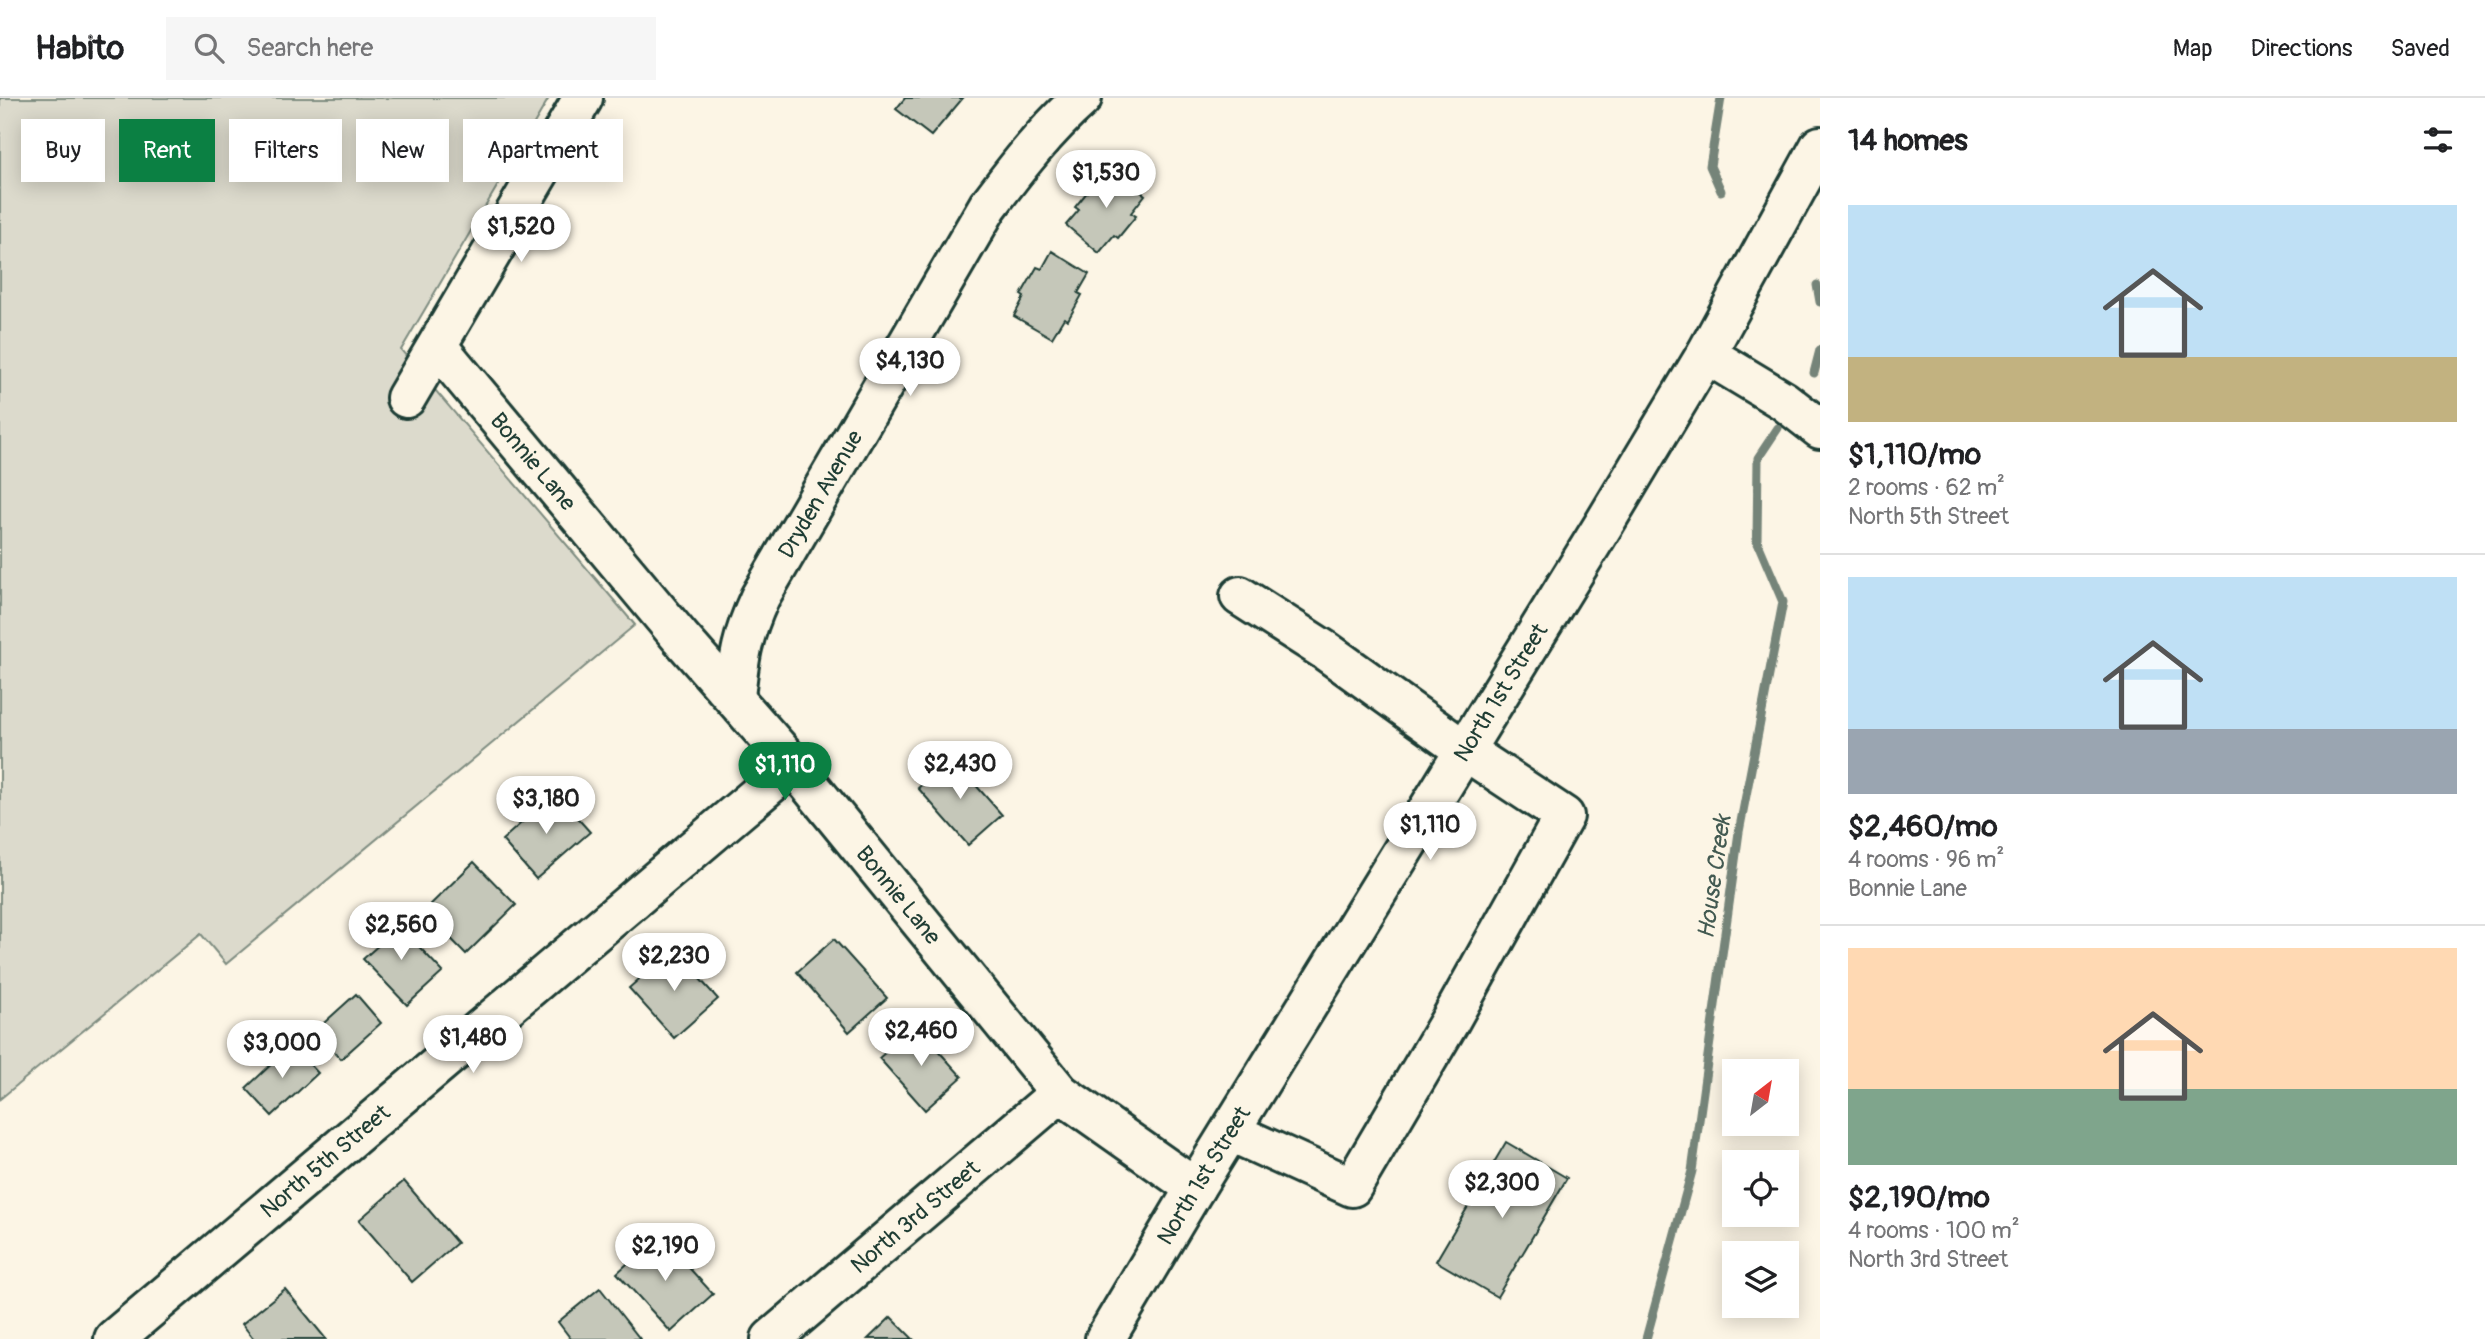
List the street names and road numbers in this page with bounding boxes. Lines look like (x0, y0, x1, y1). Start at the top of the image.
street label: Bonnie Lane (484, 407, 583, 517)
street label: Dryden Avenue (772, 424, 870, 564)
street label: North 1st Street (1447, 617, 1555, 767)
street label: Bonnie Lane (850, 840, 948, 951)
street label: North 5th Street (254, 1098, 397, 1224)
street label: North 1st Street (1151, 1100, 1257, 1250)
street label: North 3rd Street (845, 1153, 986, 1280)

